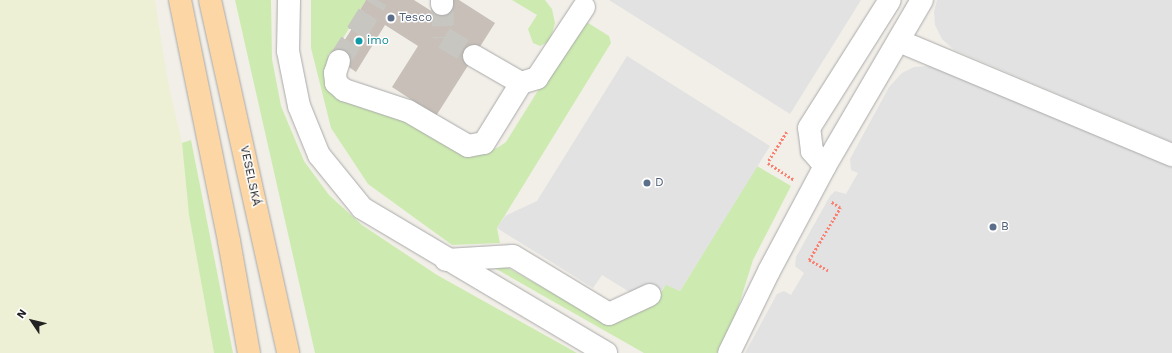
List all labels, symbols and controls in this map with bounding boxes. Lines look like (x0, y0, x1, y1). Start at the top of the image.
place label: Tesco (399, 11, 432, 25)
marker: Tesco (386, 13, 396, 23)
place label: imo (367, 34, 389, 48)
marker: imo (354, 36, 364, 46)
street label: VESELSKÁ (237, 144, 263, 208)
place label: D (655, 176, 664, 190)
marker: D (642, 178, 652, 188)
place label: B (1001, 220, 1009, 234)
marker: B (988, 222, 998, 232)
north arrow (12, 301, 52, 341)
text: N (14, 307, 29, 321)

